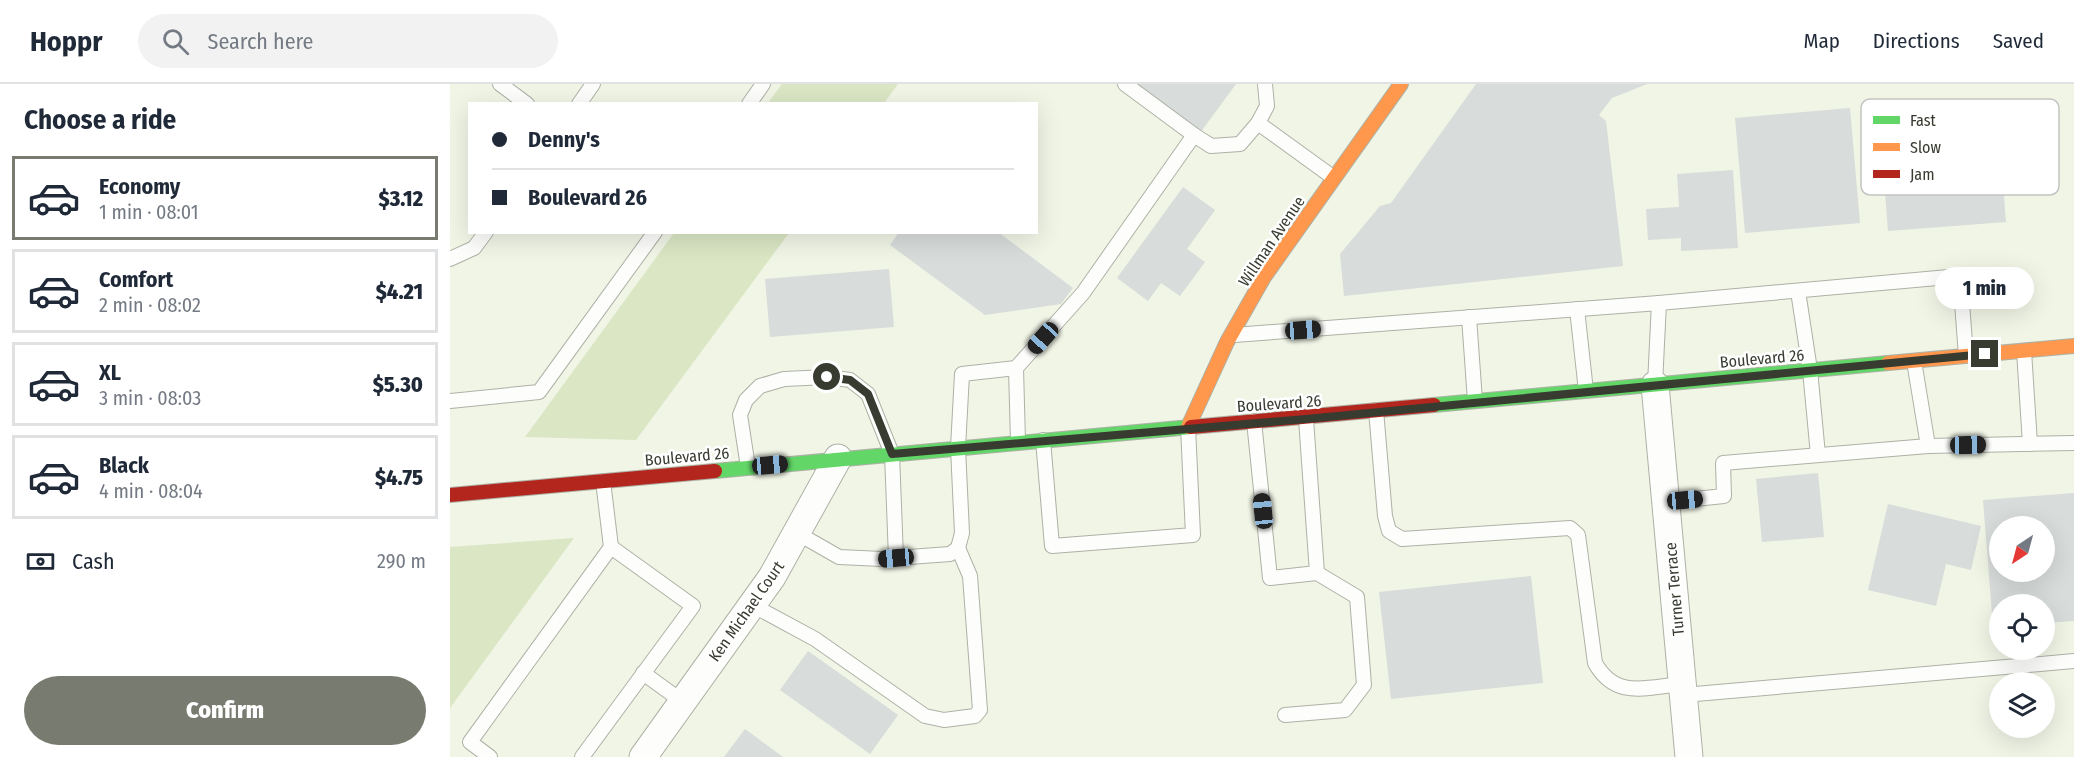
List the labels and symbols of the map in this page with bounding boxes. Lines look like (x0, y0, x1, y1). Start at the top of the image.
legend (1861, 99, 2059, 195)
text: Fast (1910, 111, 1937, 130)
text: Slow (1910, 138, 1941, 157)
text: Jam (1910, 165, 1935, 184)
street label: Willman Avenue (1234, 192, 1309, 290)
callout: 1 min (1936, 267, 2035, 309)
car (1024, 319, 1062, 357)
car (1284, 320, 1322, 340)
route end (1971, 340, 1998, 367)
street label: Boulevard 26 (1719, 345, 1805, 372)
route start (813, 363, 840, 390)
street label: Boulevard 26 (1236, 391, 1322, 416)
car (1950, 436, 1986, 454)
street label: Boulevard 26 (644, 443, 730, 470)
car (751, 454, 789, 476)
car (1666, 489, 1704, 511)
car (1252, 492, 1274, 530)
north arrow (1989, 516, 2055, 582)
street label: Turner Terrace (1661, 541, 1688, 637)
car (877, 547, 915, 569)
street label: Ken Michael Court (705, 557, 789, 665)

